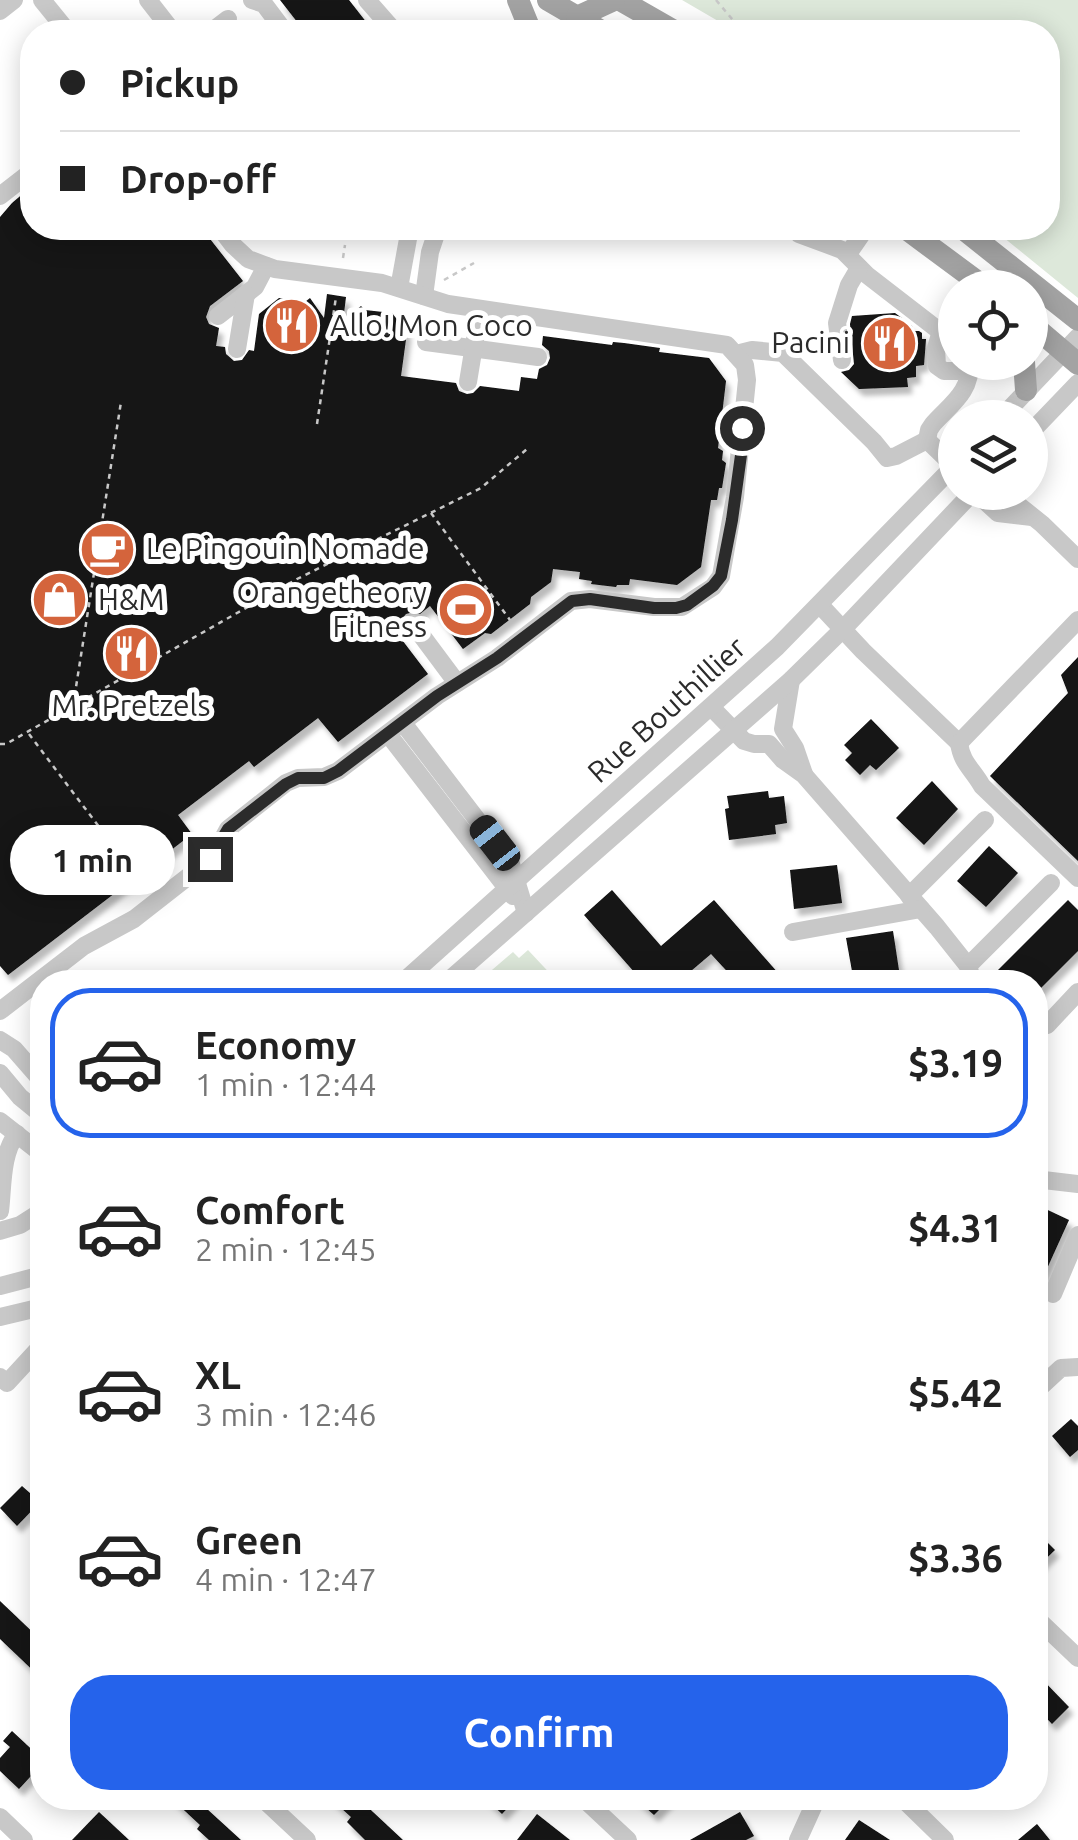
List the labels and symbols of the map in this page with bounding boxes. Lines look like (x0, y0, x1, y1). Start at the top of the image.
restaurant icon: Allo! Mon Coco (261, 296, 321, 356)
place label: Allo! Mon Coco (330, 308, 533, 342)
restaurant icon: Pacini (859, 313, 919, 373)
place label: Pacini (771, 325, 850, 359)
route start (720, 406, 765, 451)
cafe icon: Le Pingouin Nomade (77, 519, 137, 579)
place label: Le Pingouin Nomade (146, 531, 425, 565)
shop icon: H&M (29, 570, 89, 630)
place label: Orangetheory Fitness (237, 575, 427, 643)
sports icon: Orangetheory Fitness (436, 580, 496, 640)
place label: H&M (98, 582, 165, 616)
restaurant icon: Mr. Pretzels (101, 624, 161, 684)
street label: Rue Bouthillier (581, 629, 753, 789)
place label: Mr. Pretzels (52, 688, 210, 722)
car (465, 810, 525, 876)
callout: 1 min (10, 824, 175, 894)
route end (188, 837, 233, 882)

